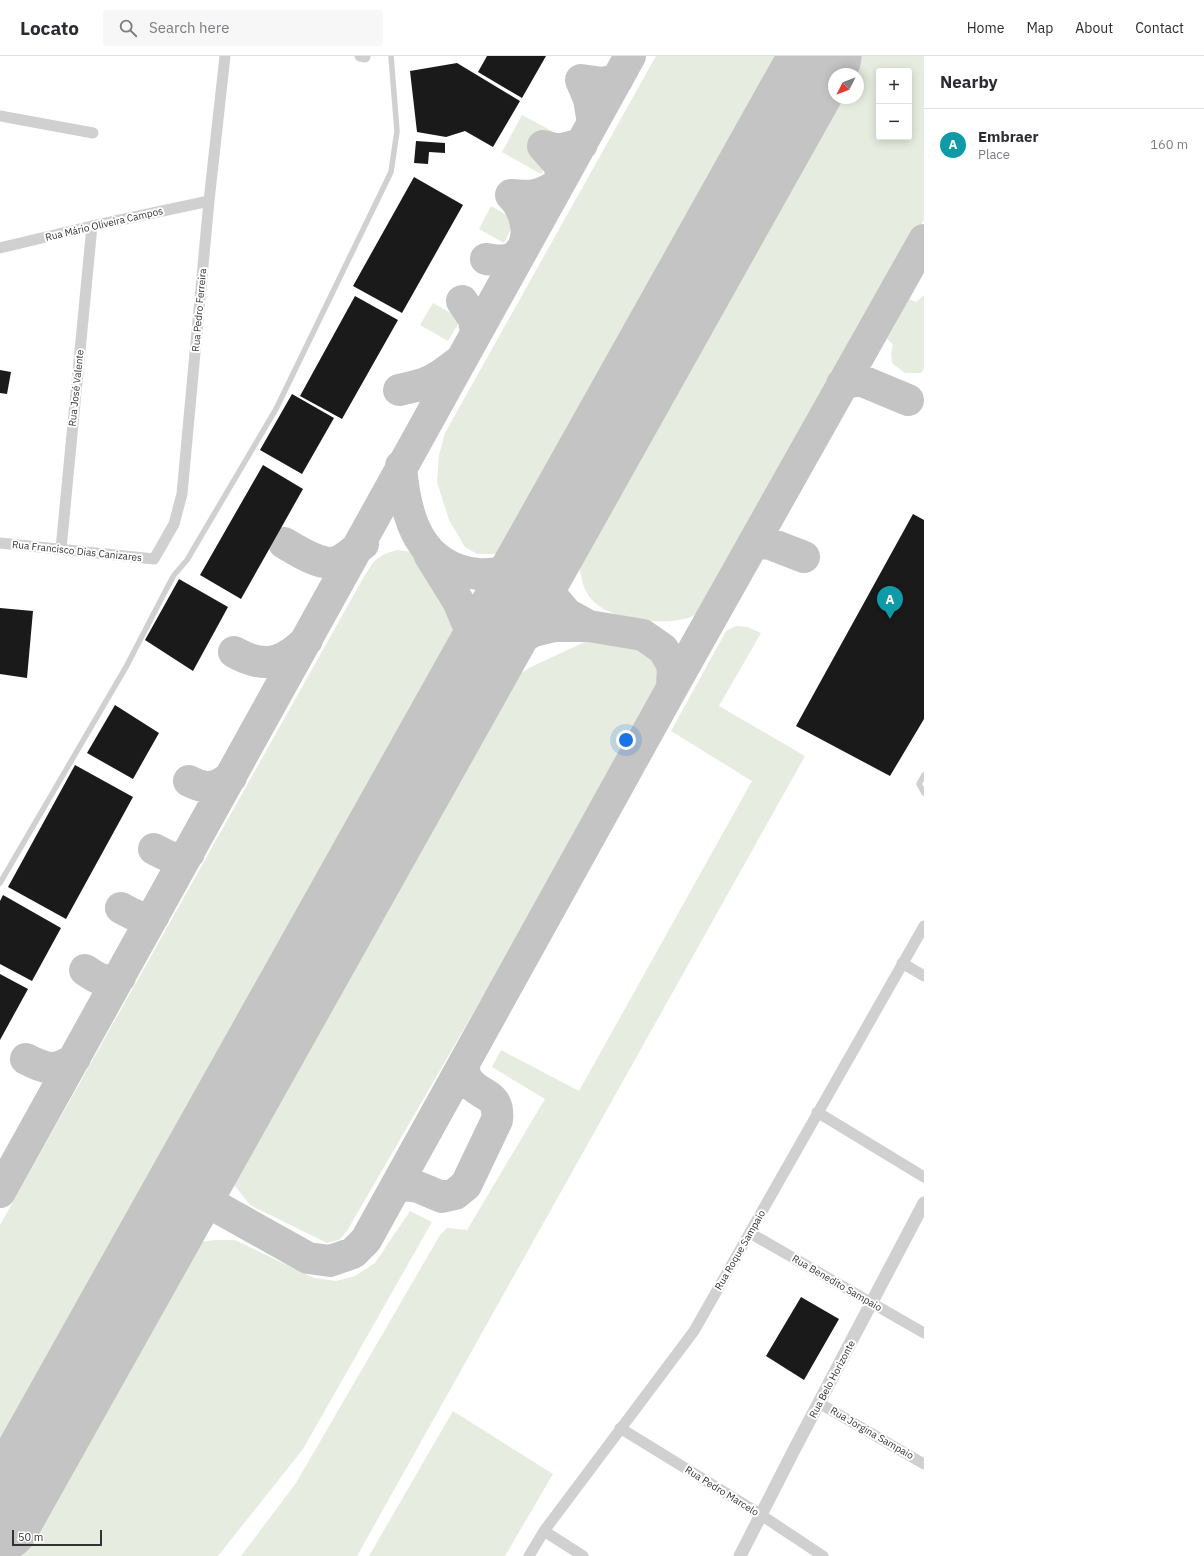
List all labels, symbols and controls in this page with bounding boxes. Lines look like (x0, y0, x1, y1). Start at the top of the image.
search box (103, 10, 383, 46)
text: Locato (20, 16, 79, 40)
icon: search (117, 17, 139, 39)
text: Search here (149, 18, 229, 37)
text: Home (967, 19, 1004, 37)
text: Map (1026, 19, 1053, 37)
text: About (1075, 19, 1113, 37)
text: Contact (1135, 19, 1184, 37)
north arrow (828, 68, 864, 104)
map controls (876, 68, 912, 140)
button: + (876, 68, 912, 104)
text: Nearby (940, 71, 998, 93)
button: − (876, 104, 912, 140)
text: Embraer (978, 127, 1039, 146)
text: A (949, 136, 957, 153)
text: 160 m (1150, 136, 1188, 153)
text: Place (978, 146, 1010, 163)
street label: Rua Mário Oliveira Campos (44, 204, 164, 244)
street label: Rua Pedro Ferreira (189, 267, 209, 352)
street label: Rua José Valente (66, 348, 87, 427)
street label: Rua Francisco Dias Canizares (11, 538, 143, 564)
pin: A (877, 586, 903, 619)
your location (616, 730, 636, 750)
street label: Rua Roque Sampaio (712, 1207, 768, 1292)
street label: Rua Benedito Sampaio (790, 1252, 885, 1314)
street label: Rua Belo Horizonte (806, 1337, 858, 1420)
street label: Rua Jorgina Sampaio (828, 1404, 916, 1462)
street label: Rua Pedro Marcelo (683, 1463, 762, 1519)
scale bar (12, 1528, 102, 1547)
text: 50 m (18, 1530, 43, 1544)

